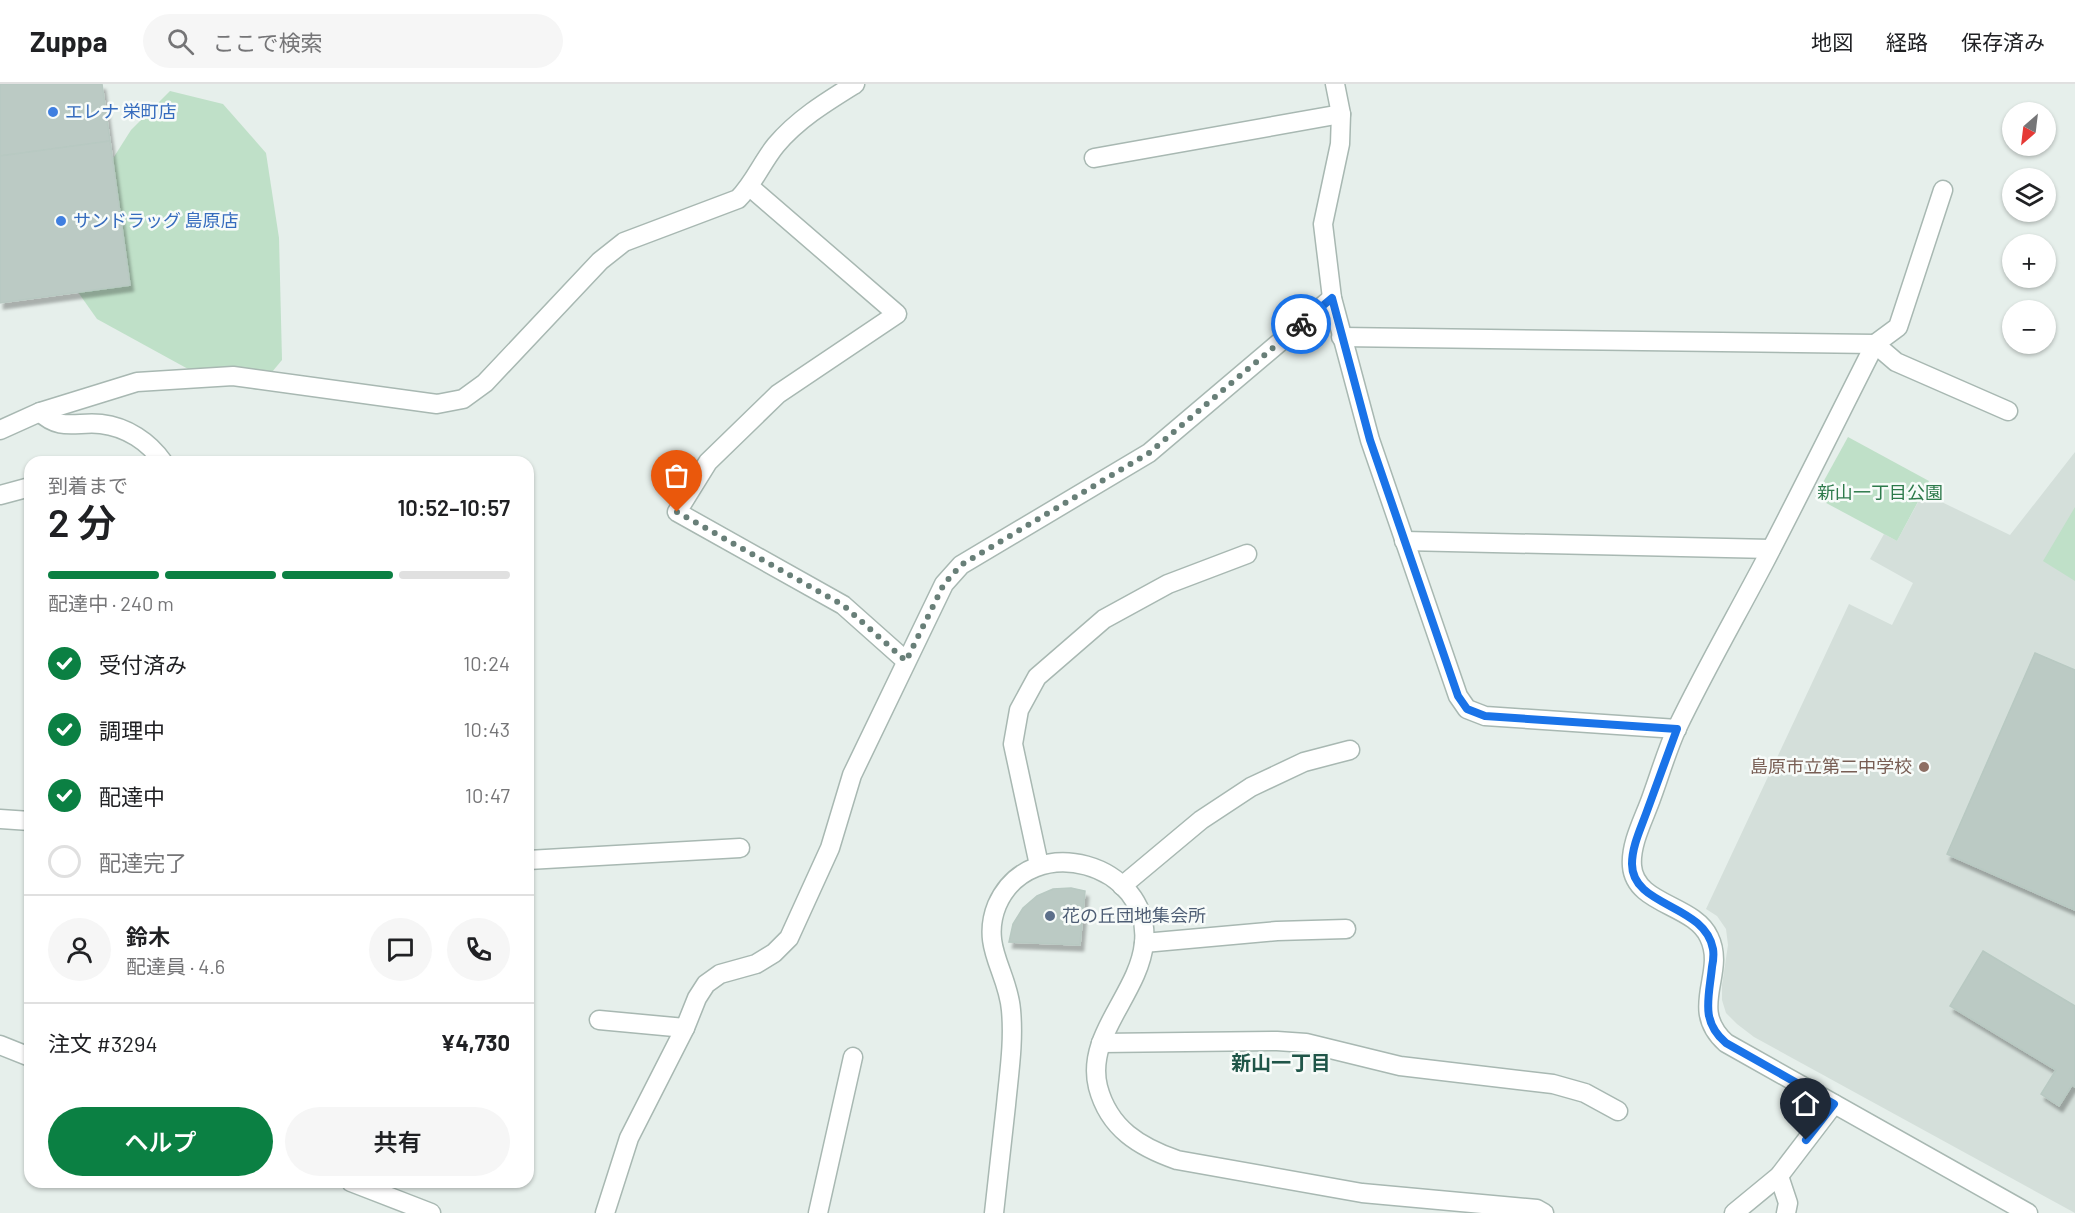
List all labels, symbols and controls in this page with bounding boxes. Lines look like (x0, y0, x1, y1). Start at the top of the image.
search box (143, 14, 563, 68)
text: Zuppa (30, 24, 107, 58)
icon: search (164, 25, 197, 58)
text: ここで検索 (212, 29, 322, 55)
text: 地図 (1811, 29, 1853, 54)
text: 経路 (1886, 29, 1928, 54)
text: 保存済み (1961, 29, 2045, 54)
place label: エレナ 栄町店 (65, 100, 177, 122)
north arrow (2002, 102, 2056, 156)
map controls (2002, 102, 2056, 354)
marker: エレナ 栄町店 (46, 105, 60, 119)
button: layers (2002, 168, 2056, 222)
place label: サンドラッグ 島原店 (73, 209, 239, 231)
marker: サンドラッグ 島原店 (54, 214, 68, 228)
button: + (2002, 234, 2056, 288)
courier (1271, 294, 1331, 354)
button: − (2002, 300, 2056, 354)
icon: bike (1285, 308, 1318, 341)
pin (651, 450, 702, 512)
icon: bag (660, 459, 693, 492)
text: 到着まで (48, 473, 128, 497)
park label: 新山一丁目公園 (1817, 481, 1943, 503)
text: 10:52–10:57 (397, 494, 510, 520)
text: 2 分 (48, 498, 116, 545)
text: 配達中 · 240 m (48, 591, 174, 615)
icon: check (48, 647, 81, 680)
text: 受付済み (99, 651, 187, 677)
text: 10:24 (463, 651, 510, 675)
icon: check (48, 713, 81, 746)
text: 調理中 (99, 717, 165, 743)
text: 10:43 (464, 717, 510, 741)
place label: 島原市立第二中学校 (1750, 755, 1912, 777)
marker: 島原市立第二中学校 (1917, 760, 1931, 774)
icon: check (48, 779, 81, 812)
text: 配達中 (99, 783, 165, 809)
text: 10:47 (465, 783, 510, 807)
text: 配達完了 (99, 849, 187, 875)
place label: 花の丘団地集会所 (1062, 904, 1206, 926)
marker: 花の丘団地集会所 (1043, 909, 1057, 923)
button: person (48, 918, 111, 981)
button: chat (369, 918, 432, 981)
button: phone (447, 918, 510, 981)
text: 鈴木 (126, 923, 170, 949)
text: 配達員 · 4.6 (126, 954, 225, 978)
text: ¥4,730 (440, 1029, 510, 1055)
text: 注文 #3294 (48, 1030, 158, 1056)
district label: 新山一丁目 (1231, 1050, 1331, 1074)
pin (1780, 1078, 1831, 1140)
icon: home (1789, 1087, 1822, 1120)
button: ヘルプ (48, 1107, 273, 1176)
button: 共有 (285, 1107, 510, 1176)

